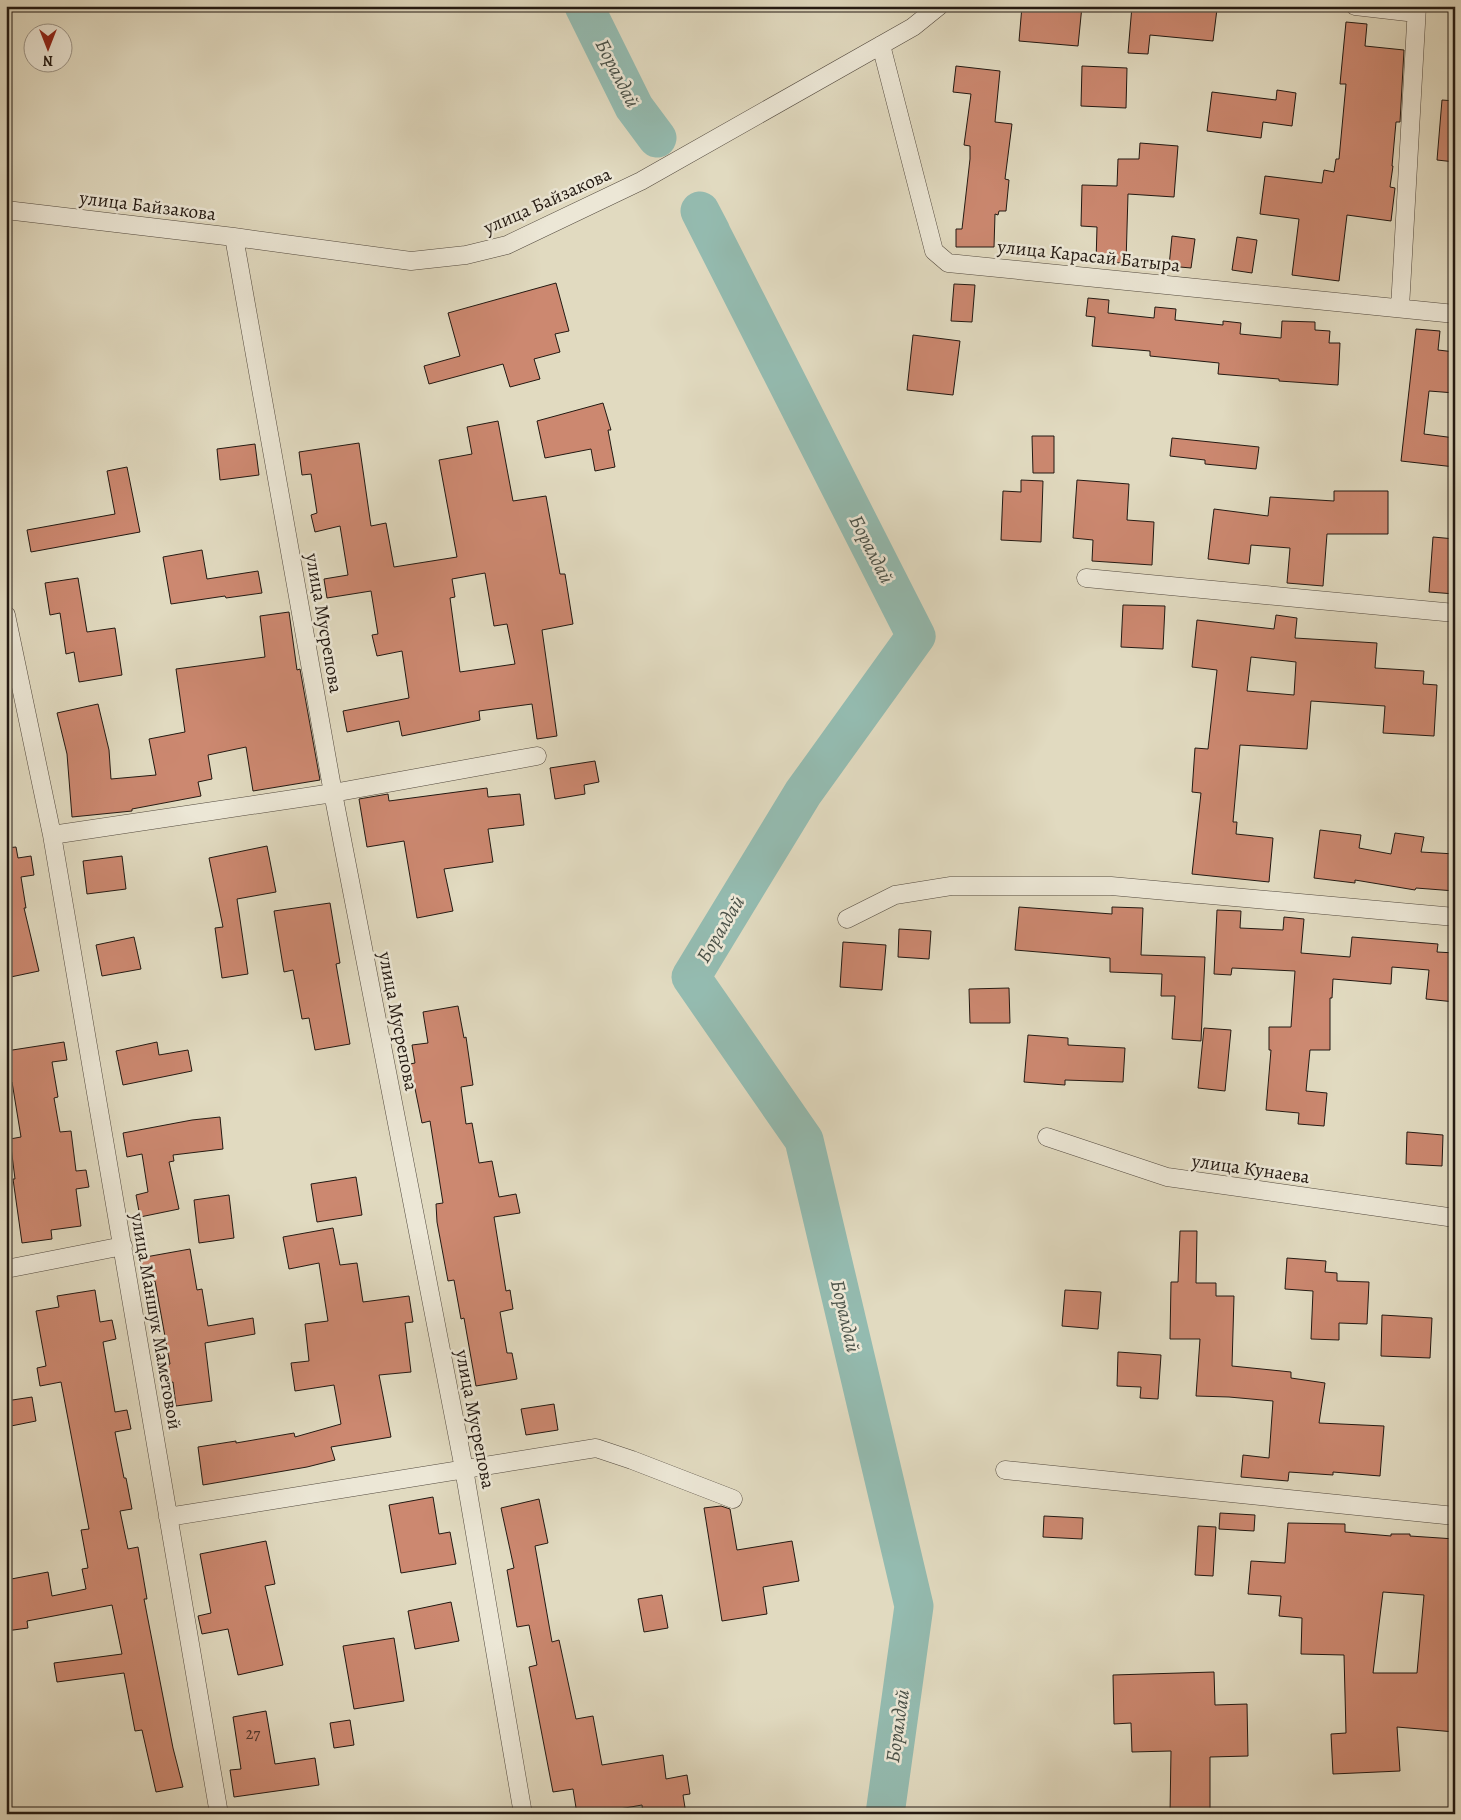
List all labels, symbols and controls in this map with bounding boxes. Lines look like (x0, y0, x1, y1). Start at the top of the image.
north arrow (22, 22, 72, 72)
water label: Боралдай (589, 34, 646, 112)
text: N (43, 51, 53, 70)
street label: улица Байзакова (478, 161, 616, 241)
street label: улица Байзакова (77, 185, 218, 227)
street label: улица Карасай Батыра (995, 233, 1182, 279)
water label: Боралдай (843, 510, 900, 588)
street label: улица Мусрепова (299, 550, 349, 695)
water label: Боралдай (690, 891, 751, 968)
street label: улица Мусрепова (372, 948, 424, 1093)
street label: улица Кунаева (1189, 1148, 1312, 1190)
street label: улица Маншук Маметовой (124, 1210, 188, 1432)
water label: Боралдай (824, 1277, 867, 1355)
street label: улица Мусрепова (449, 1346, 501, 1491)
water label: Боралдай (879, 1688, 916, 1765)
house number: 27 (246, 1723, 260, 1745)

